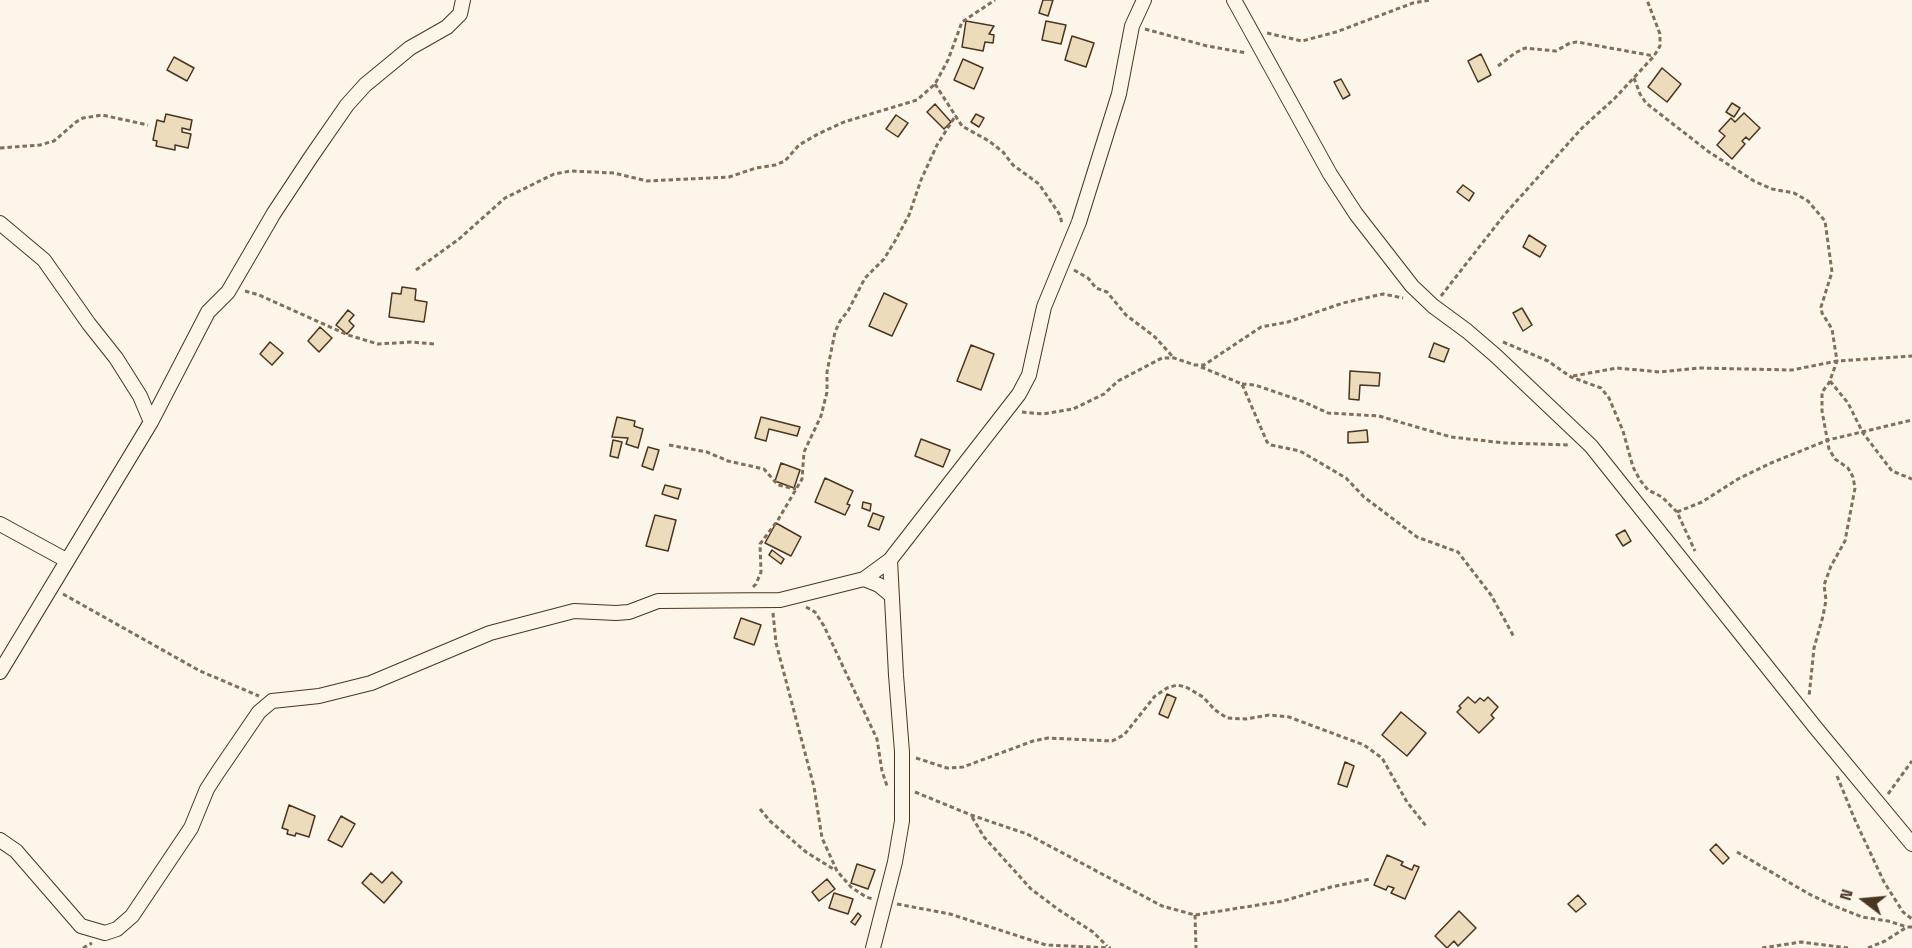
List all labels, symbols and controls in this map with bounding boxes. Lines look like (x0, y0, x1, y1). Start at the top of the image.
north arrow (1834, 870, 1894, 930)
text: N (1835, 887, 1858, 903)

